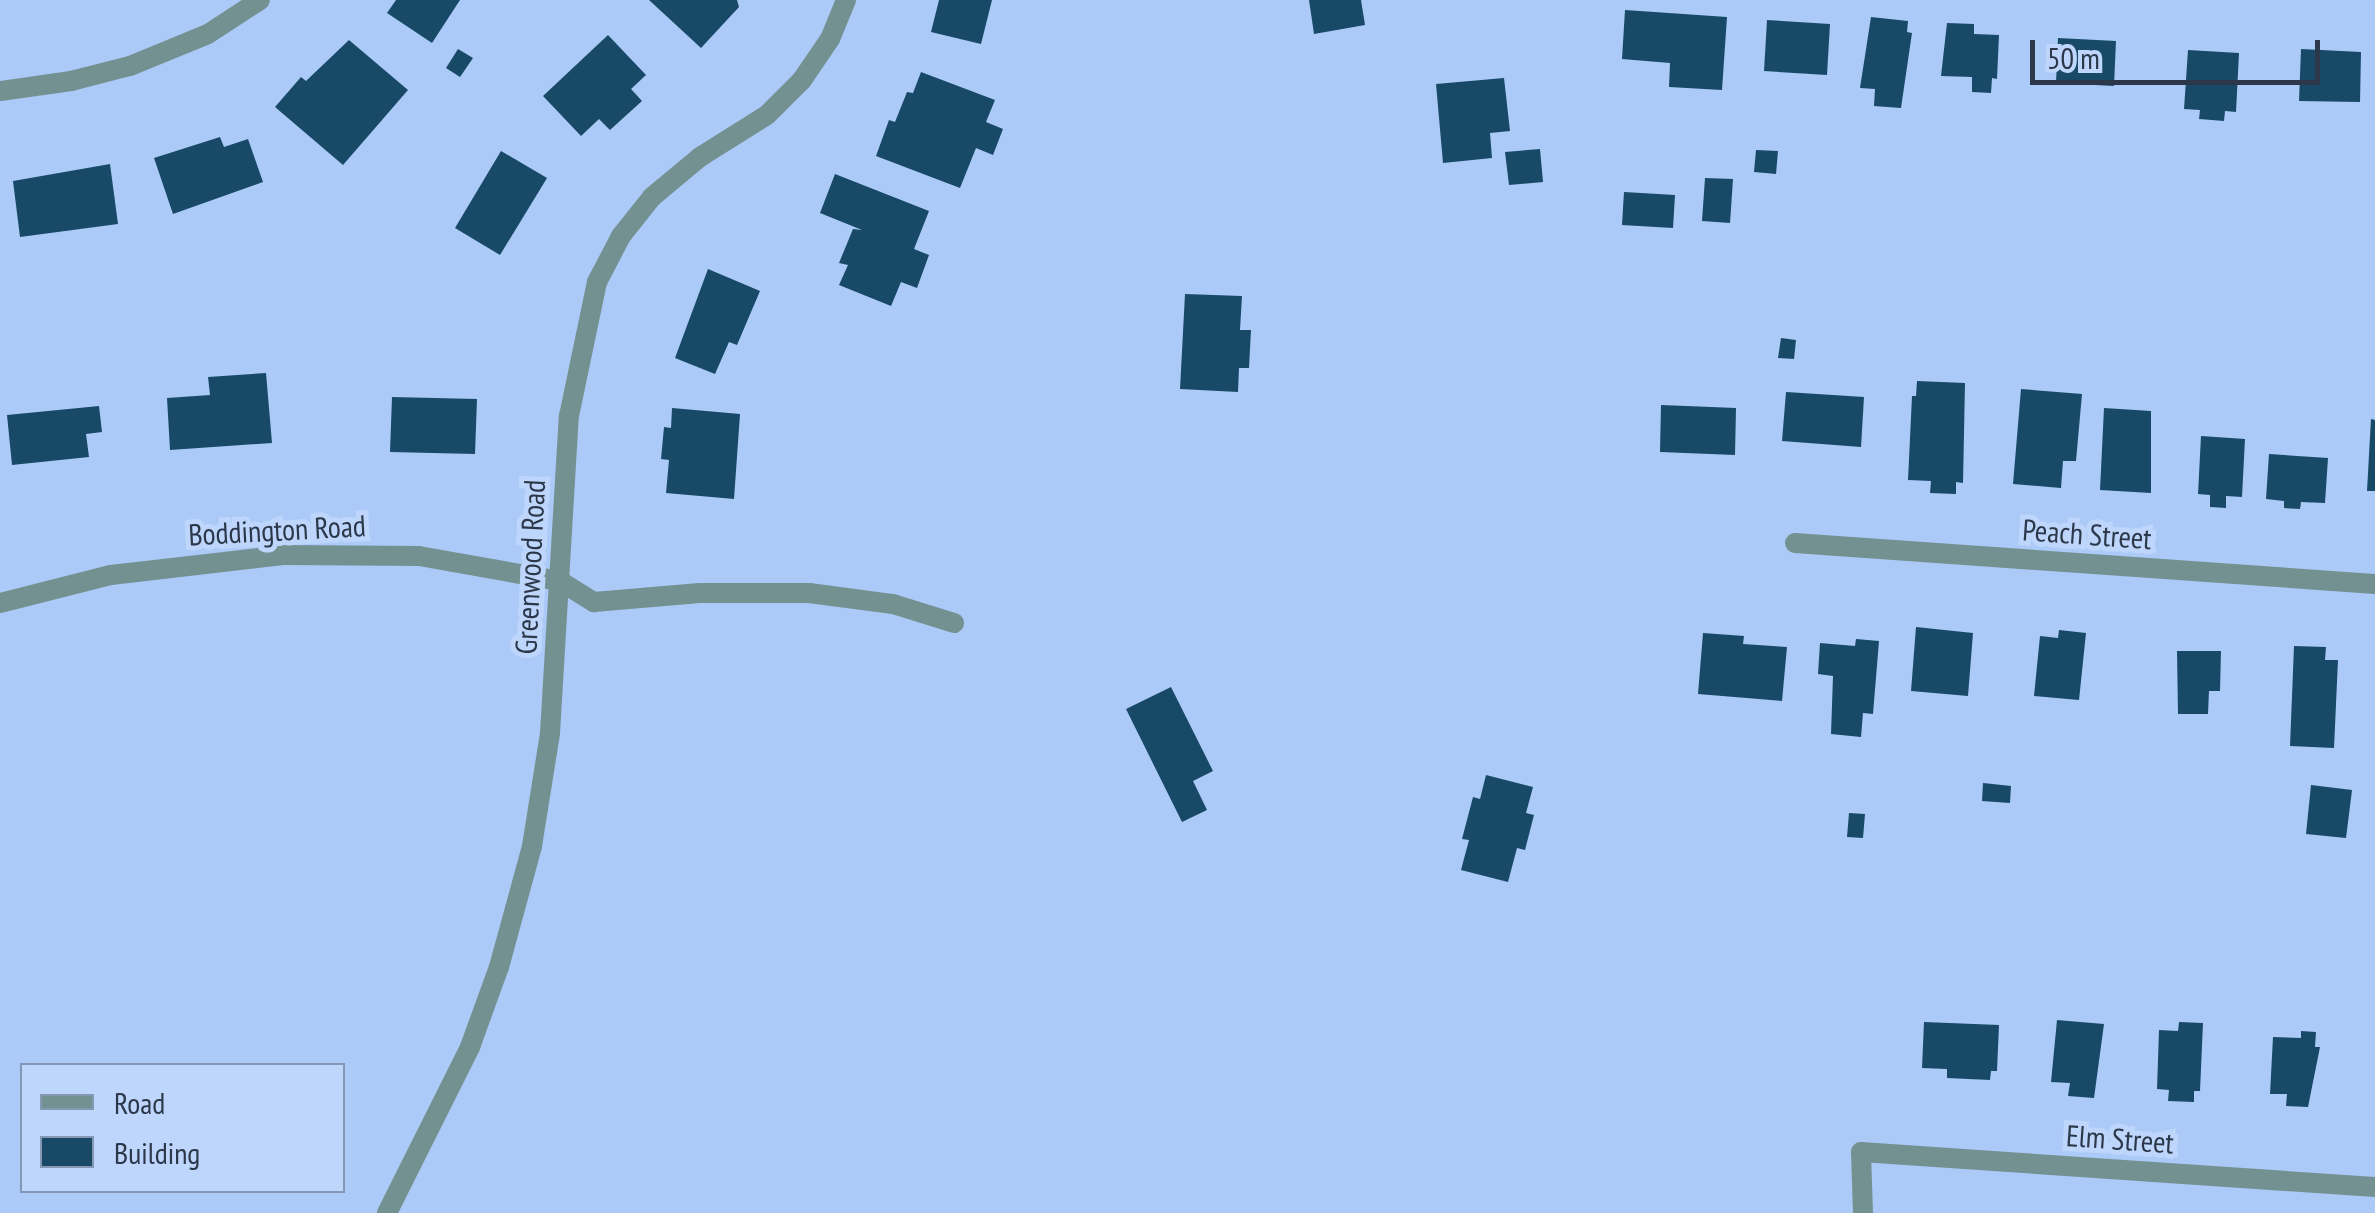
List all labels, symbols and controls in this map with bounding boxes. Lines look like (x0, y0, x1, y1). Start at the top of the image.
scale bar (2035, 20, 2325, 82)
text: 50 m (2047, 38, 2100, 77)
street label: Greenwood Road (507, 479, 553, 655)
street label: Boddington Road (187, 507, 367, 553)
street label: Peach Street (2021, 512, 2153, 556)
legend (20, 1063, 345, 1193)
text: Road (114, 1083, 165, 1122)
street label: Elm Street (2065, 1117, 2175, 1161)
text: Building (114, 1133, 200, 1172)

